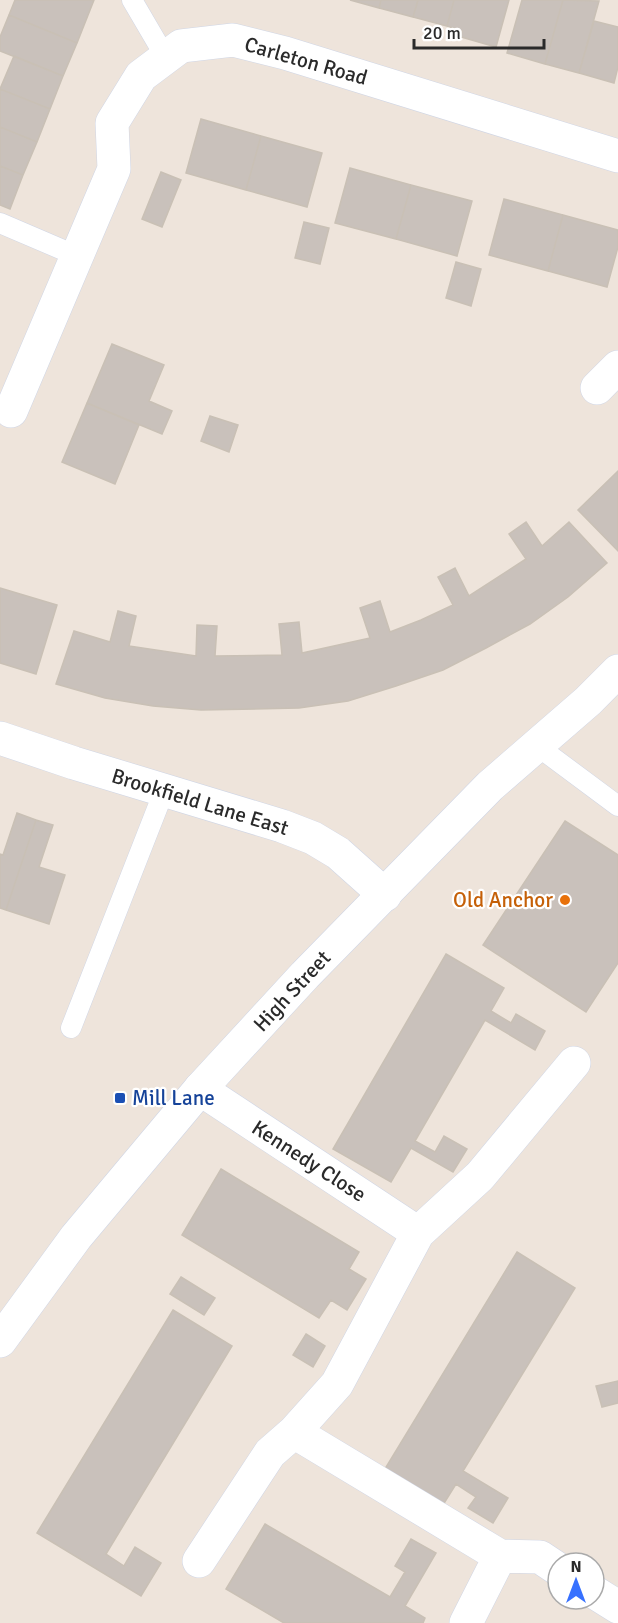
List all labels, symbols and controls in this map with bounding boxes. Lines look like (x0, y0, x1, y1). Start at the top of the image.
scale bar (414, 12, 544, 50)
text: 20 m (423, 22, 461, 44)
street label: Carleton Road (242, 31, 370, 91)
street label: Brookfield Lane East (108, 763, 292, 841)
place label: Old Anchor (453, 887, 553, 913)
marker: Old Anchor (558, 893, 572, 907)
street label: High Street (248, 945, 336, 1037)
place label: Mill Lane (132, 1085, 215, 1111)
marker: Mill Lane (113, 1091, 127, 1105)
street label: Kennedy Close (247, 1114, 371, 1208)
north arrow (546, 1551, 606, 1611)
text: N (570, 1557, 582, 1577)

